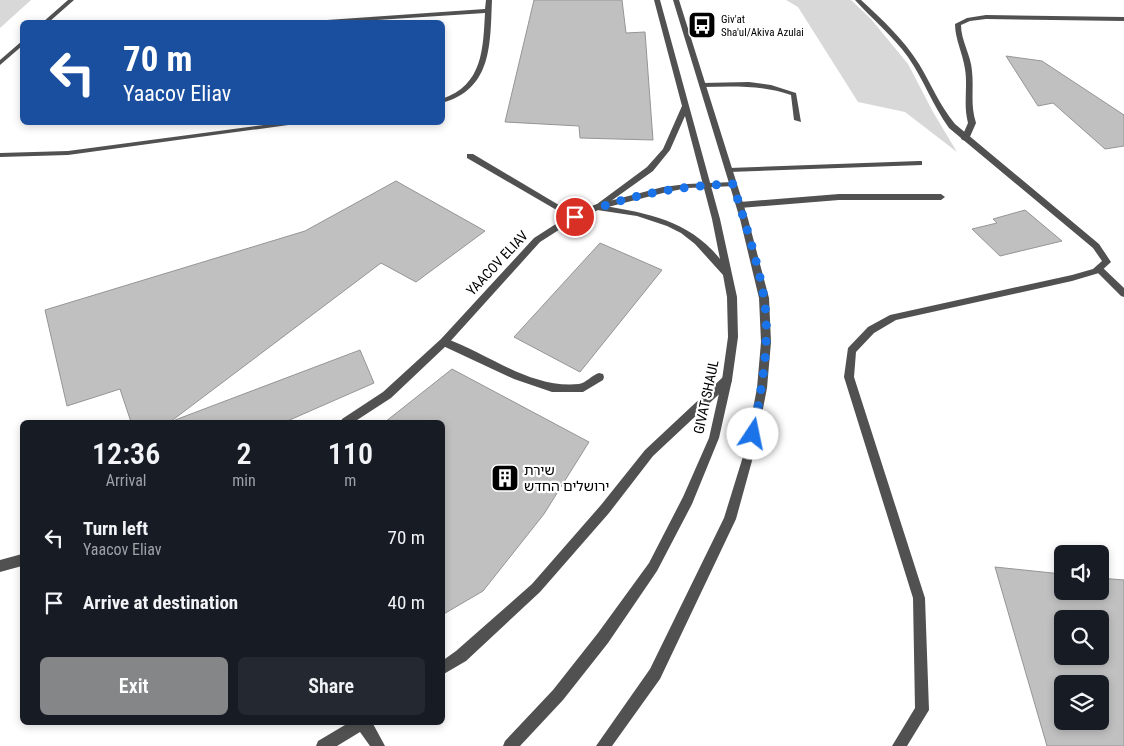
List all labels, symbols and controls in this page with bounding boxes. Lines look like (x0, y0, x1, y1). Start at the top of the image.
bus stop icon: Giv'at Sha'ul/Akiva Azulai (687, 10, 717, 40)
place label: Giv'at Sha'ul/Akiva Azulai (721, 13, 804, 39)
text: 70 m (123, 39, 192, 80)
icon: left (40, 40, 105, 105)
text: Yaacov Eliav (123, 81, 231, 106)
pin (554, 196, 596, 238)
icon: arrive (561, 203, 589, 231)
street label: YAACOV ELIAV (463, 227, 531, 299)
street label: GIVAT SHAUL (690, 358, 722, 435)
position arrow (726, 407, 778, 459)
text: 12:36 (92, 436, 160, 471)
text: 2 (236, 436, 252, 471)
text: 110 (328, 436, 373, 471)
place label: שירת ירושלים החדש (524, 462, 609, 494)
building icon: שירת ירושלים החדש (490, 463, 520, 493)
text: Arrival (106, 471, 146, 490)
text: min (232, 471, 256, 490)
text: m (344, 471, 356, 490)
text: Turn left (83, 517, 148, 540)
icon: left (40, 524, 68, 552)
text: 70 m (388, 526, 425, 549)
text: Yaacov Eliav (83, 540, 162, 559)
map controls (1054, 545, 1109, 730)
button: sound (1054, 545, 1109, 600)
icon: arrive (40, 589, 68, 617)
text: Arrive at destination (83, 591, 238, 614)
text: 40 m (388, 591, 425, 614)
button: search (1054, 610, 1109, 665)
button: Exit (40, 657, 228, 715)
button: Share (238, 657, 425, 715)
button: layers (1054, 675, 1109, 730)

